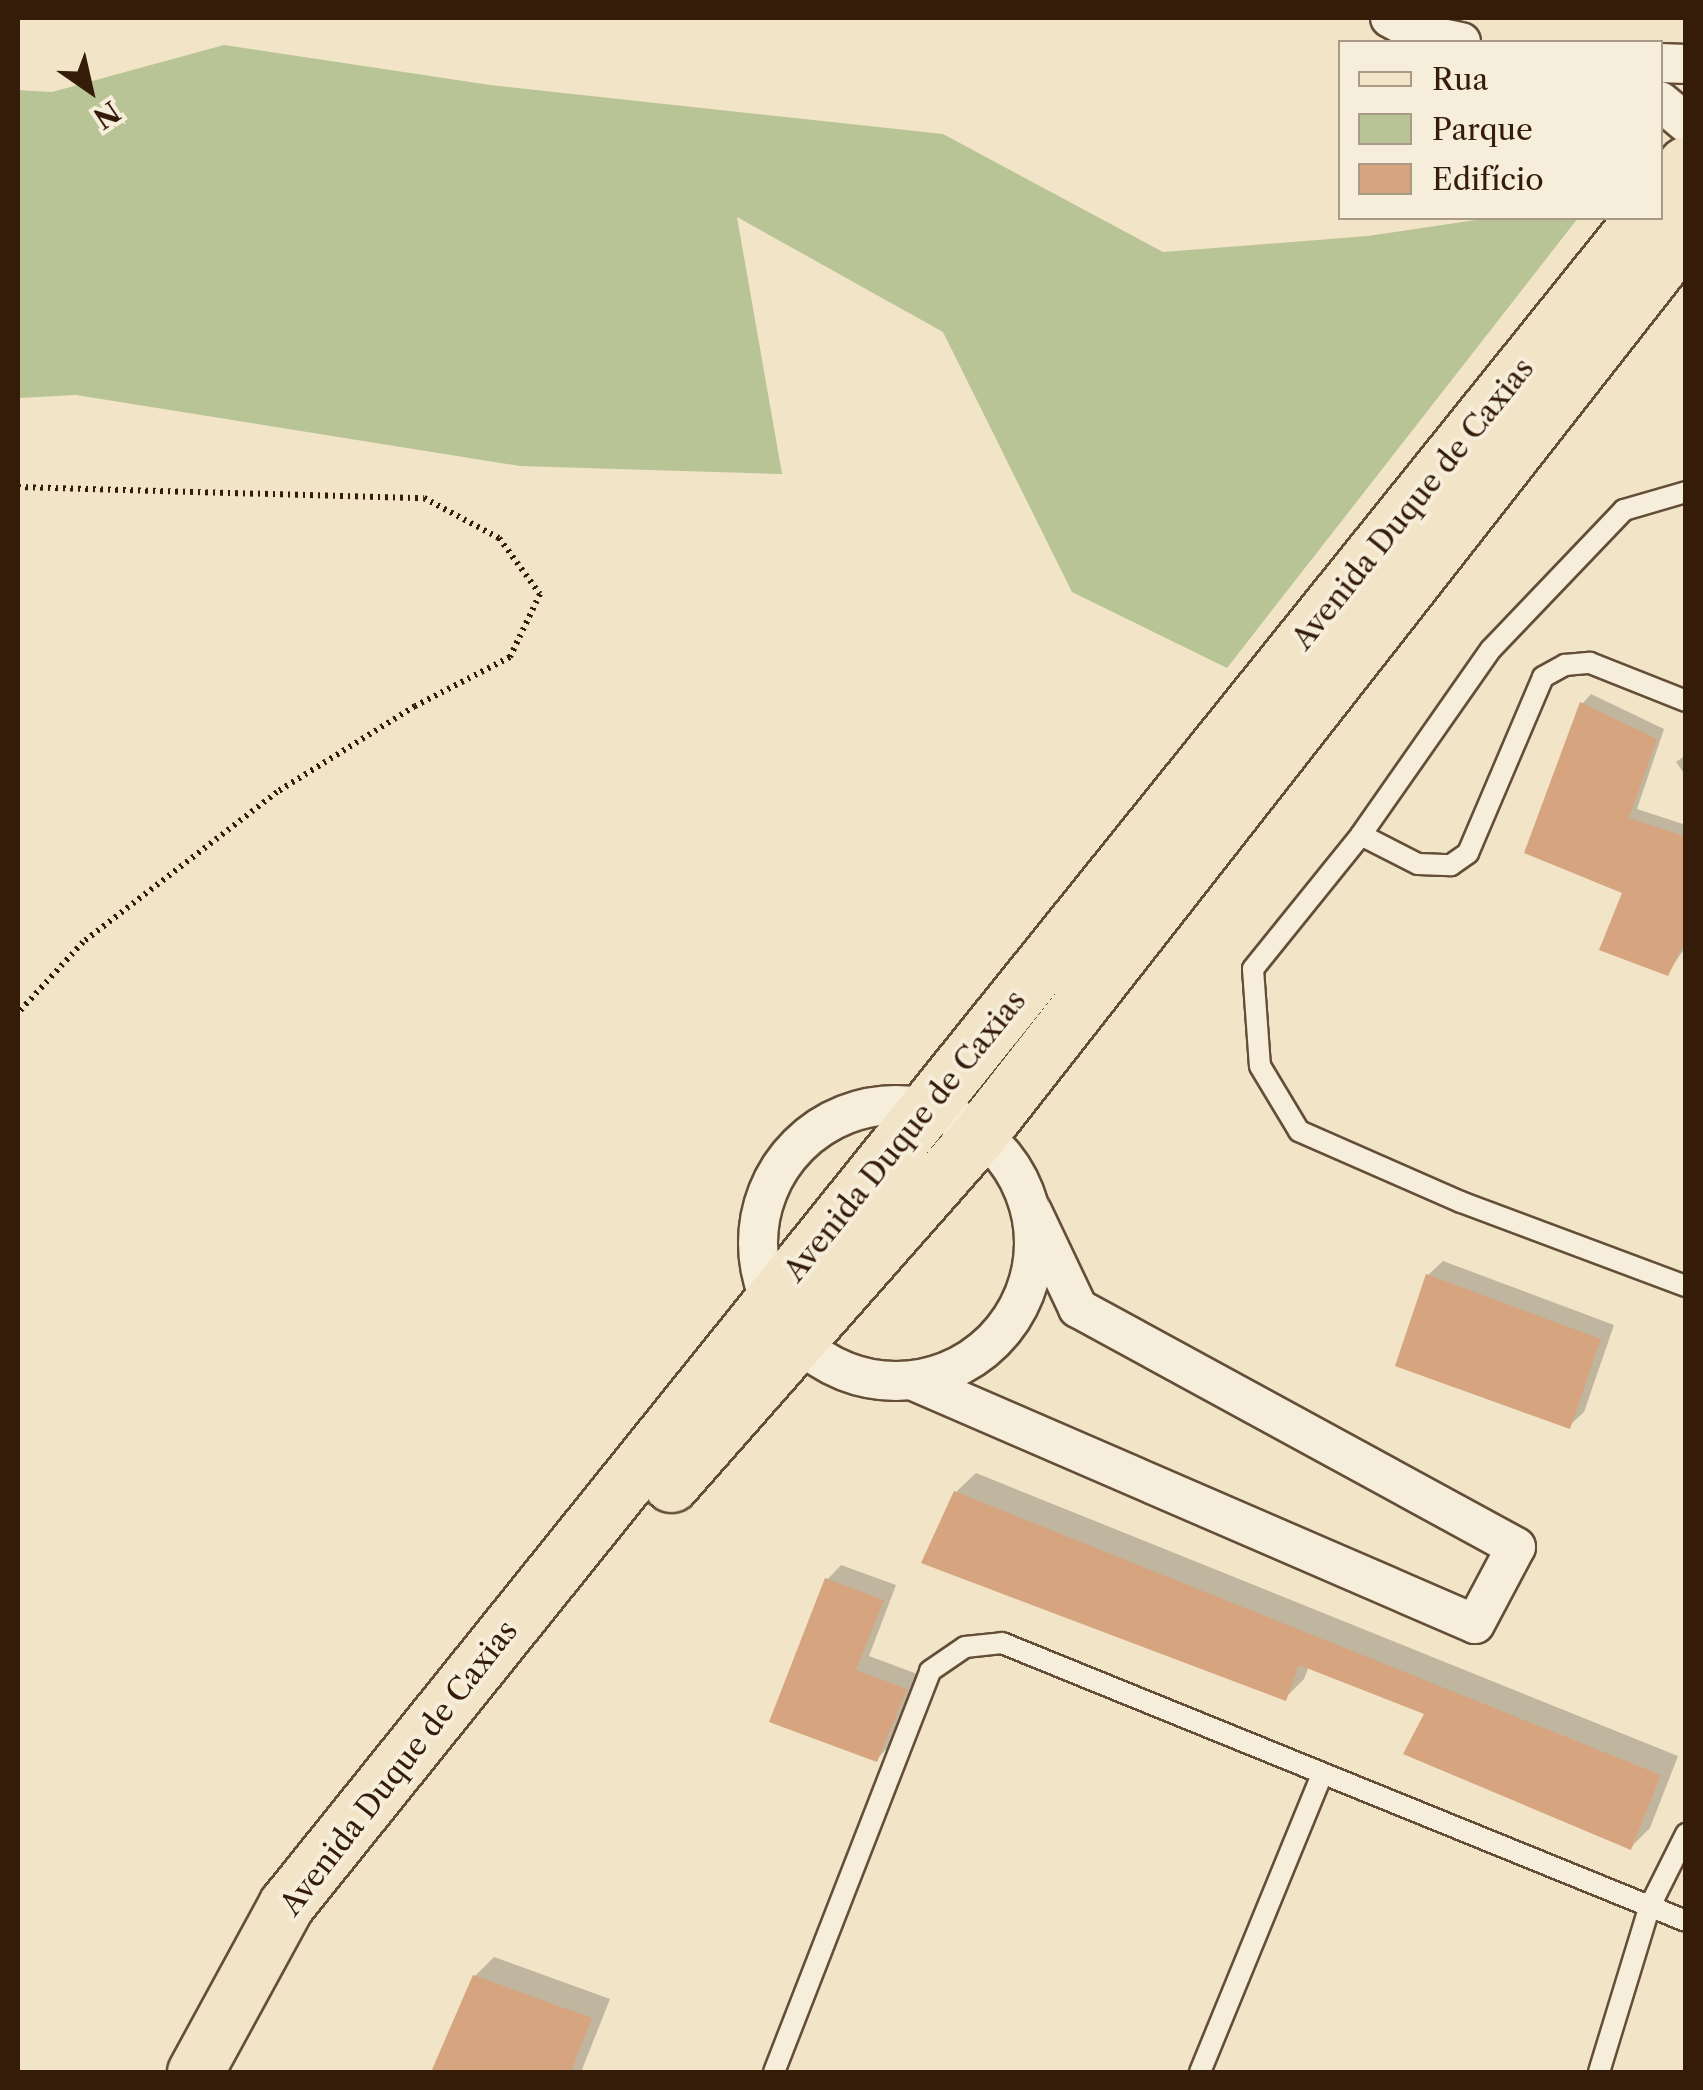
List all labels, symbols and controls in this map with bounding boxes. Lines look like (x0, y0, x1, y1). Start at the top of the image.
north arrow (40, 40, 140, 140)
legend (1338, 40, 1663, 220)
text: Rua (1432, 61, 1488, 98)
text: N (87, 94, 126, 136)
text: Parque (1432, 111, 1533, 148)
text: Edifício (1432, 161, 1544, 198)
street label: Avenida Duque de Caxias (1284, 351, 1542, 657)
street label: Avenida Duque de Caxias (776, 983, 1034, 1289)
street label: Avenida Duque de Caxias (273, 1613, 525, 1923)

